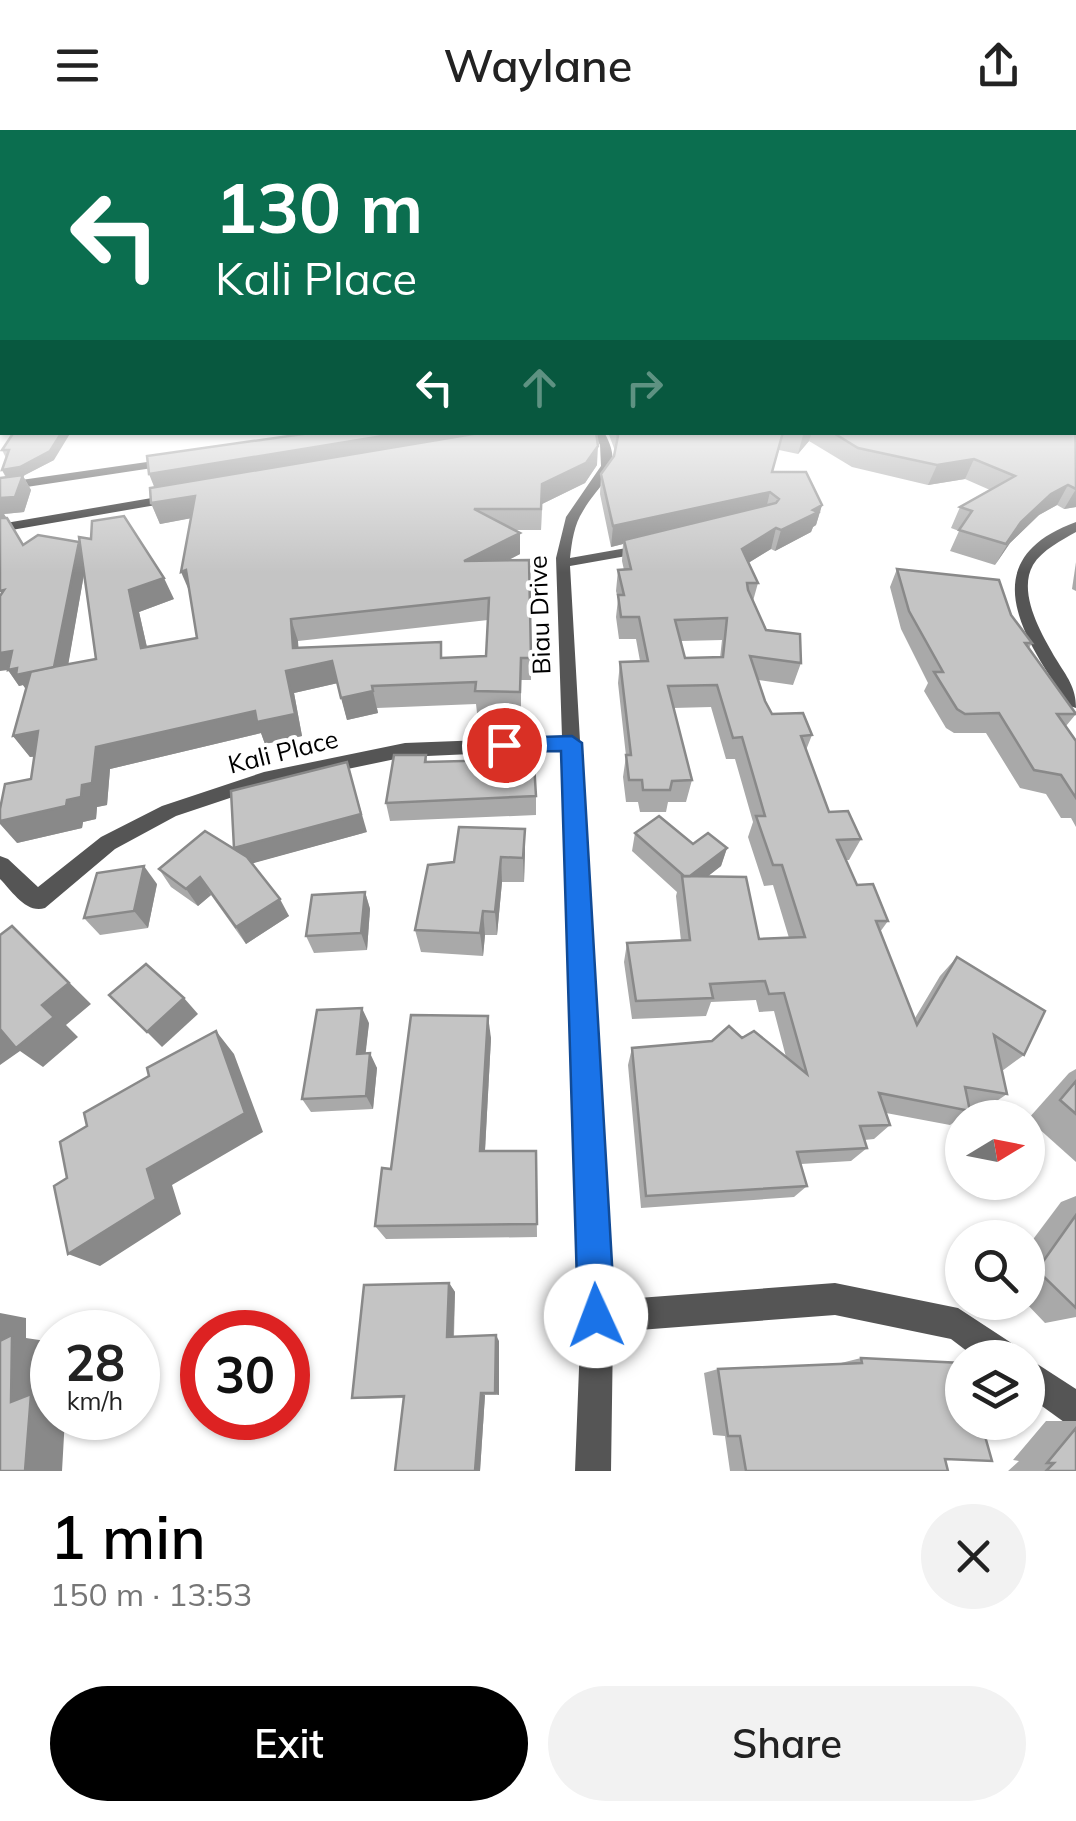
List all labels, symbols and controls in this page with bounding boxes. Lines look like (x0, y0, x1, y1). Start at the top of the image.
text: Waylane (444, 37, 632, 93)
icon: menu (50, 38, 105, 93)
icon: share (971, 38, 1026, 93)
text: 130 m (215, 163, 423, 251)
icon: left (50, 170, 180, 300)
text: Kali Place (215, 250, 417, 306)
icon: left (407, 360, 462, 415)
icon: ahead (512, 360, 567, 415)
icon: right (617, 360, 672, 415)
street label: Biau Drive (521, 555, 557, 675)
pin (462, 703, 547, 788)
icon: arrive (477, 718, 532, 773)
street label: Kali Place (225, 722, 341, 780)
north arrow (945, 1100, 1045, 1200)
map controls (945, 1100, 1045, 1440)
button: search (945, 1220, 1045, 1320)
position arrow (544, 1264, 648, 1368)
speed limit sign: 30 (180, 1310, 310, 1440)
text: 28 (65, 1331, 125, 1394)
button: layers (945, 1340, 1045, 1440)
text: km/h (67, 1385, 123, 1416)
text: 1 min (50, 1499, 206, 1574)
button: close (921, 1504, 1026, 1609)
text: 150 m · 13:53 (50, 1574, 252, 1614)
button: Exit (50, 1686, 528, 1801)
button: Share (548, 1686, 1026, 1801)

